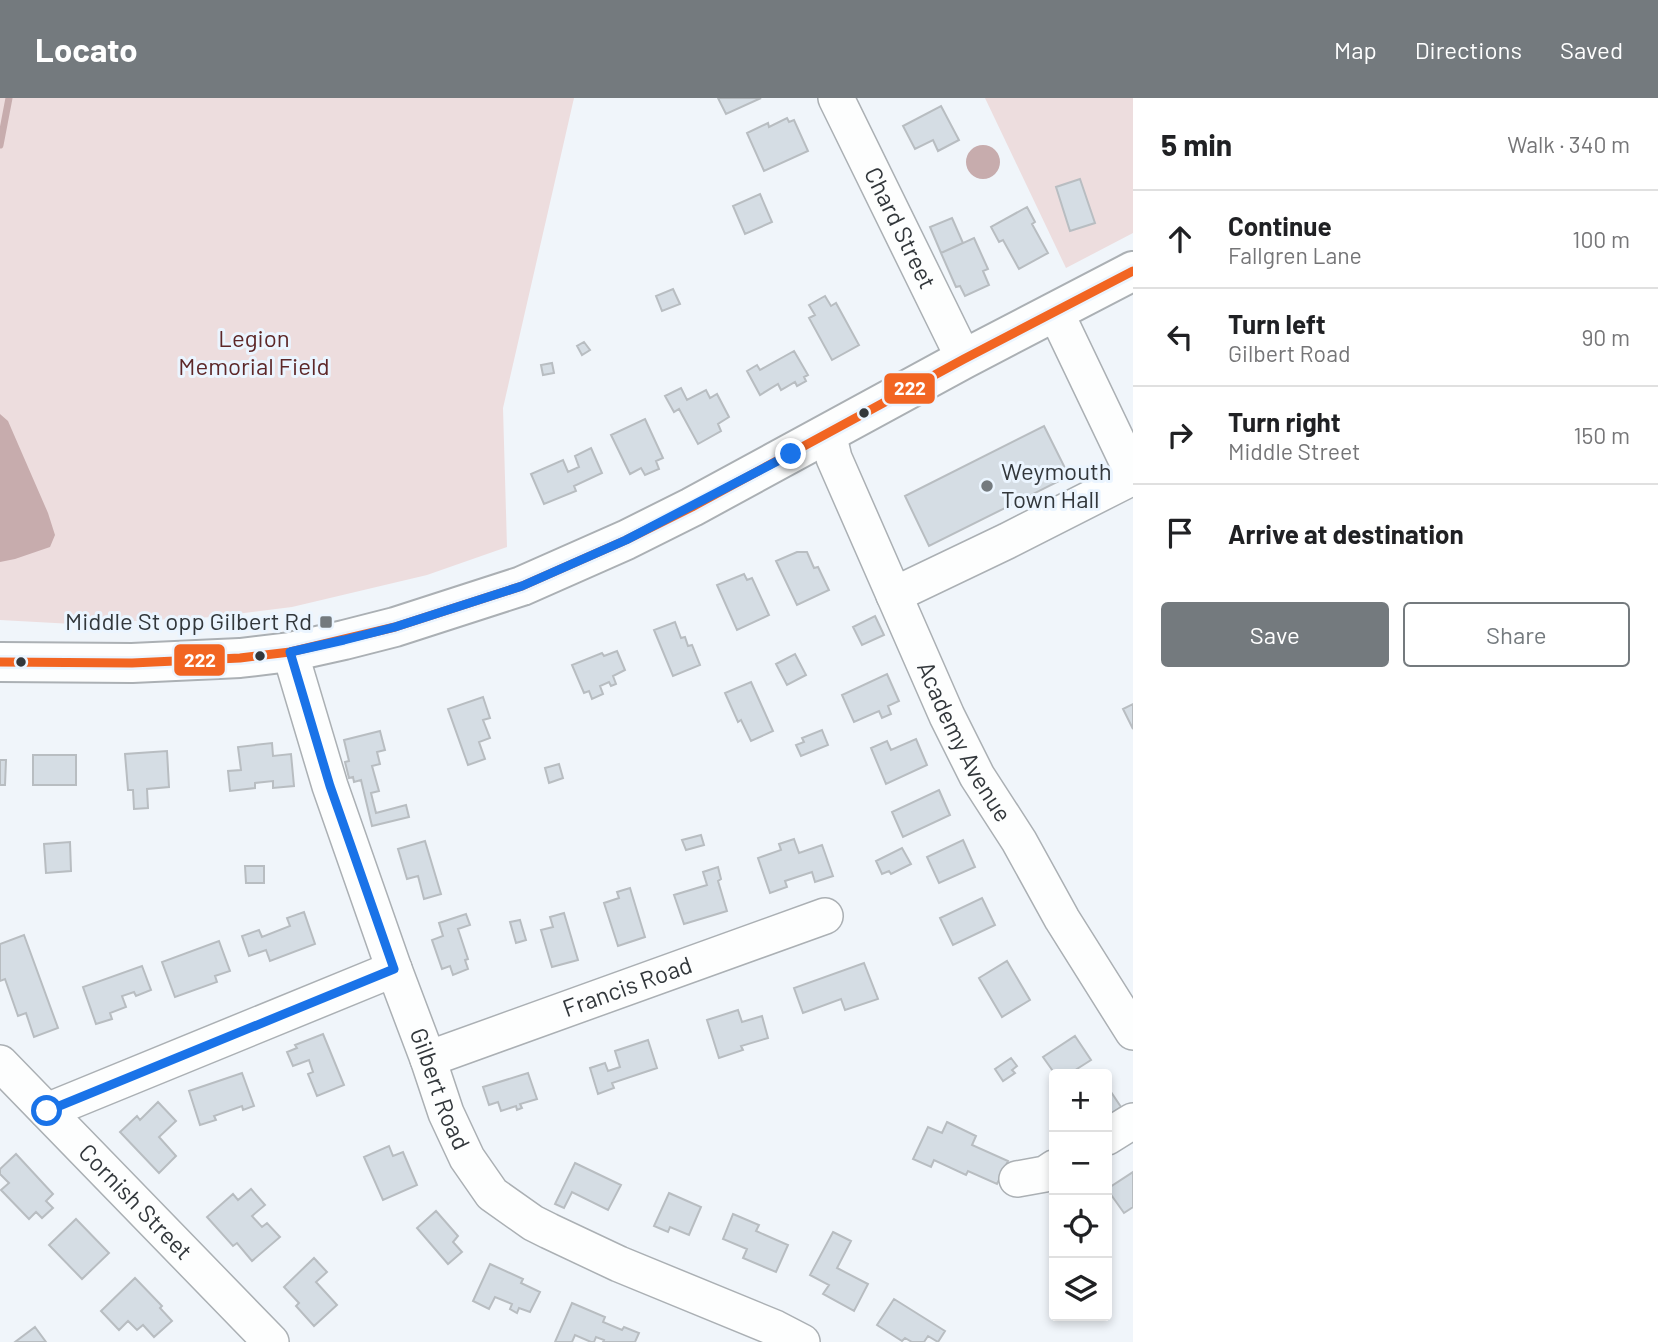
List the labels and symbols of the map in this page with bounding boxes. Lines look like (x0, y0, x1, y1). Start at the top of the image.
street label: Chard Street (859, 162, 943, 293)
park label: Legion Memorial Field (178, 323, 330, 380)
line badge: 222 (883, 372, 936, 405)
text: 222 (894, 376, 926, 399)
unlabelled marker (857, 406, 871, 420)
route end (775, 438, 806, 469)
place label: Weymouth Town Hall (1001, 456, 1112, 513)
marker: Weymouth Town Hall (979, 478, 995, 494)
place label: Middle St opp Gilbert Rd (65, 606, 312, 635)
marker: Middle St opp Gilbert Rd (318, 614, 334, 630)
line badge: 222 (173, 643, 226, 677)
text: 222 (184, 648, 216, 671)
unlabelled marker (253, 649, 267, 663)
unlabelled marker (14, 655, 28, 669)
street label: Academy Avenue (912, 657, 1019, 827)
street label: Francis Road (558, 949, 695, 1022)
street label: Gilbert Road (405, 1024, 477, 1154)
route start (31, 1095, 62, 1126)
street label: Cornish Street (73, 1137, 199, 1265)

